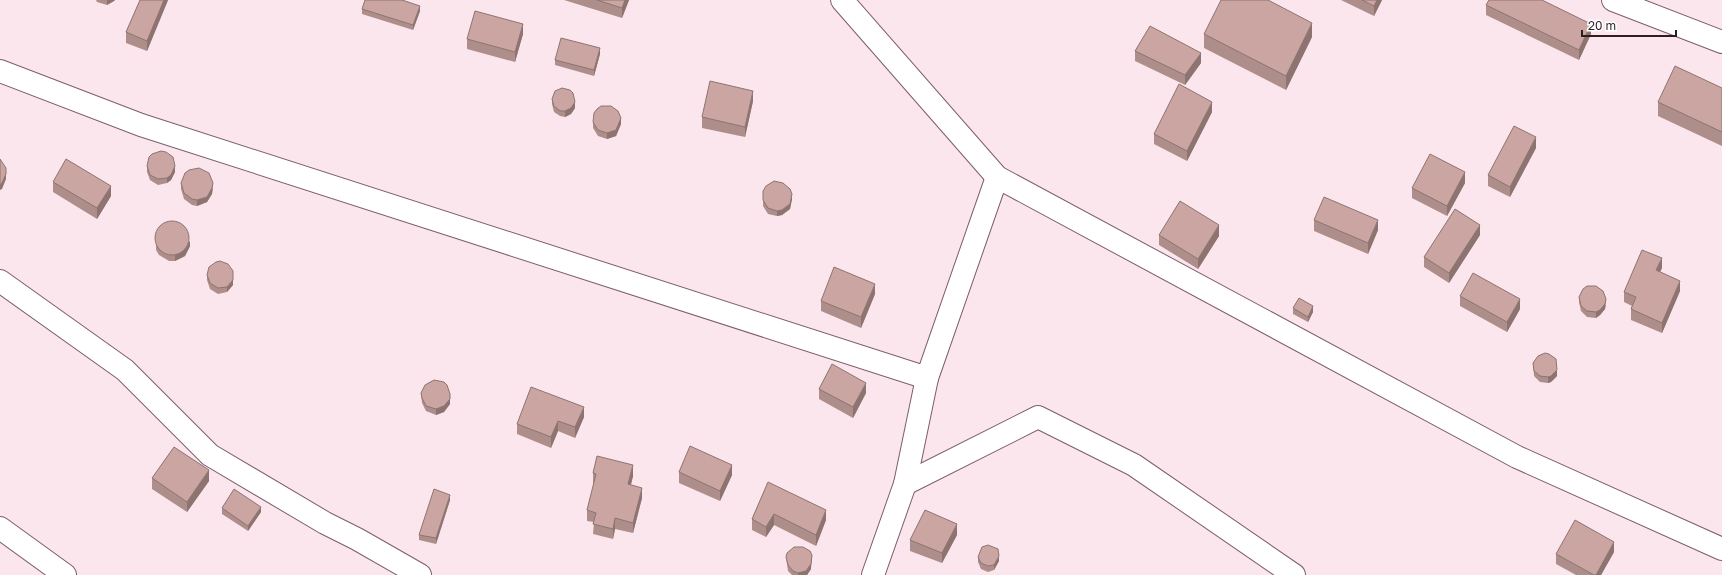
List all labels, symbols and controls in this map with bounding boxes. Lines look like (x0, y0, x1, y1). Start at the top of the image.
scale bar (1582, 12, 1676, 38)
text: 20 m (1588, 18, 1616, 33)

